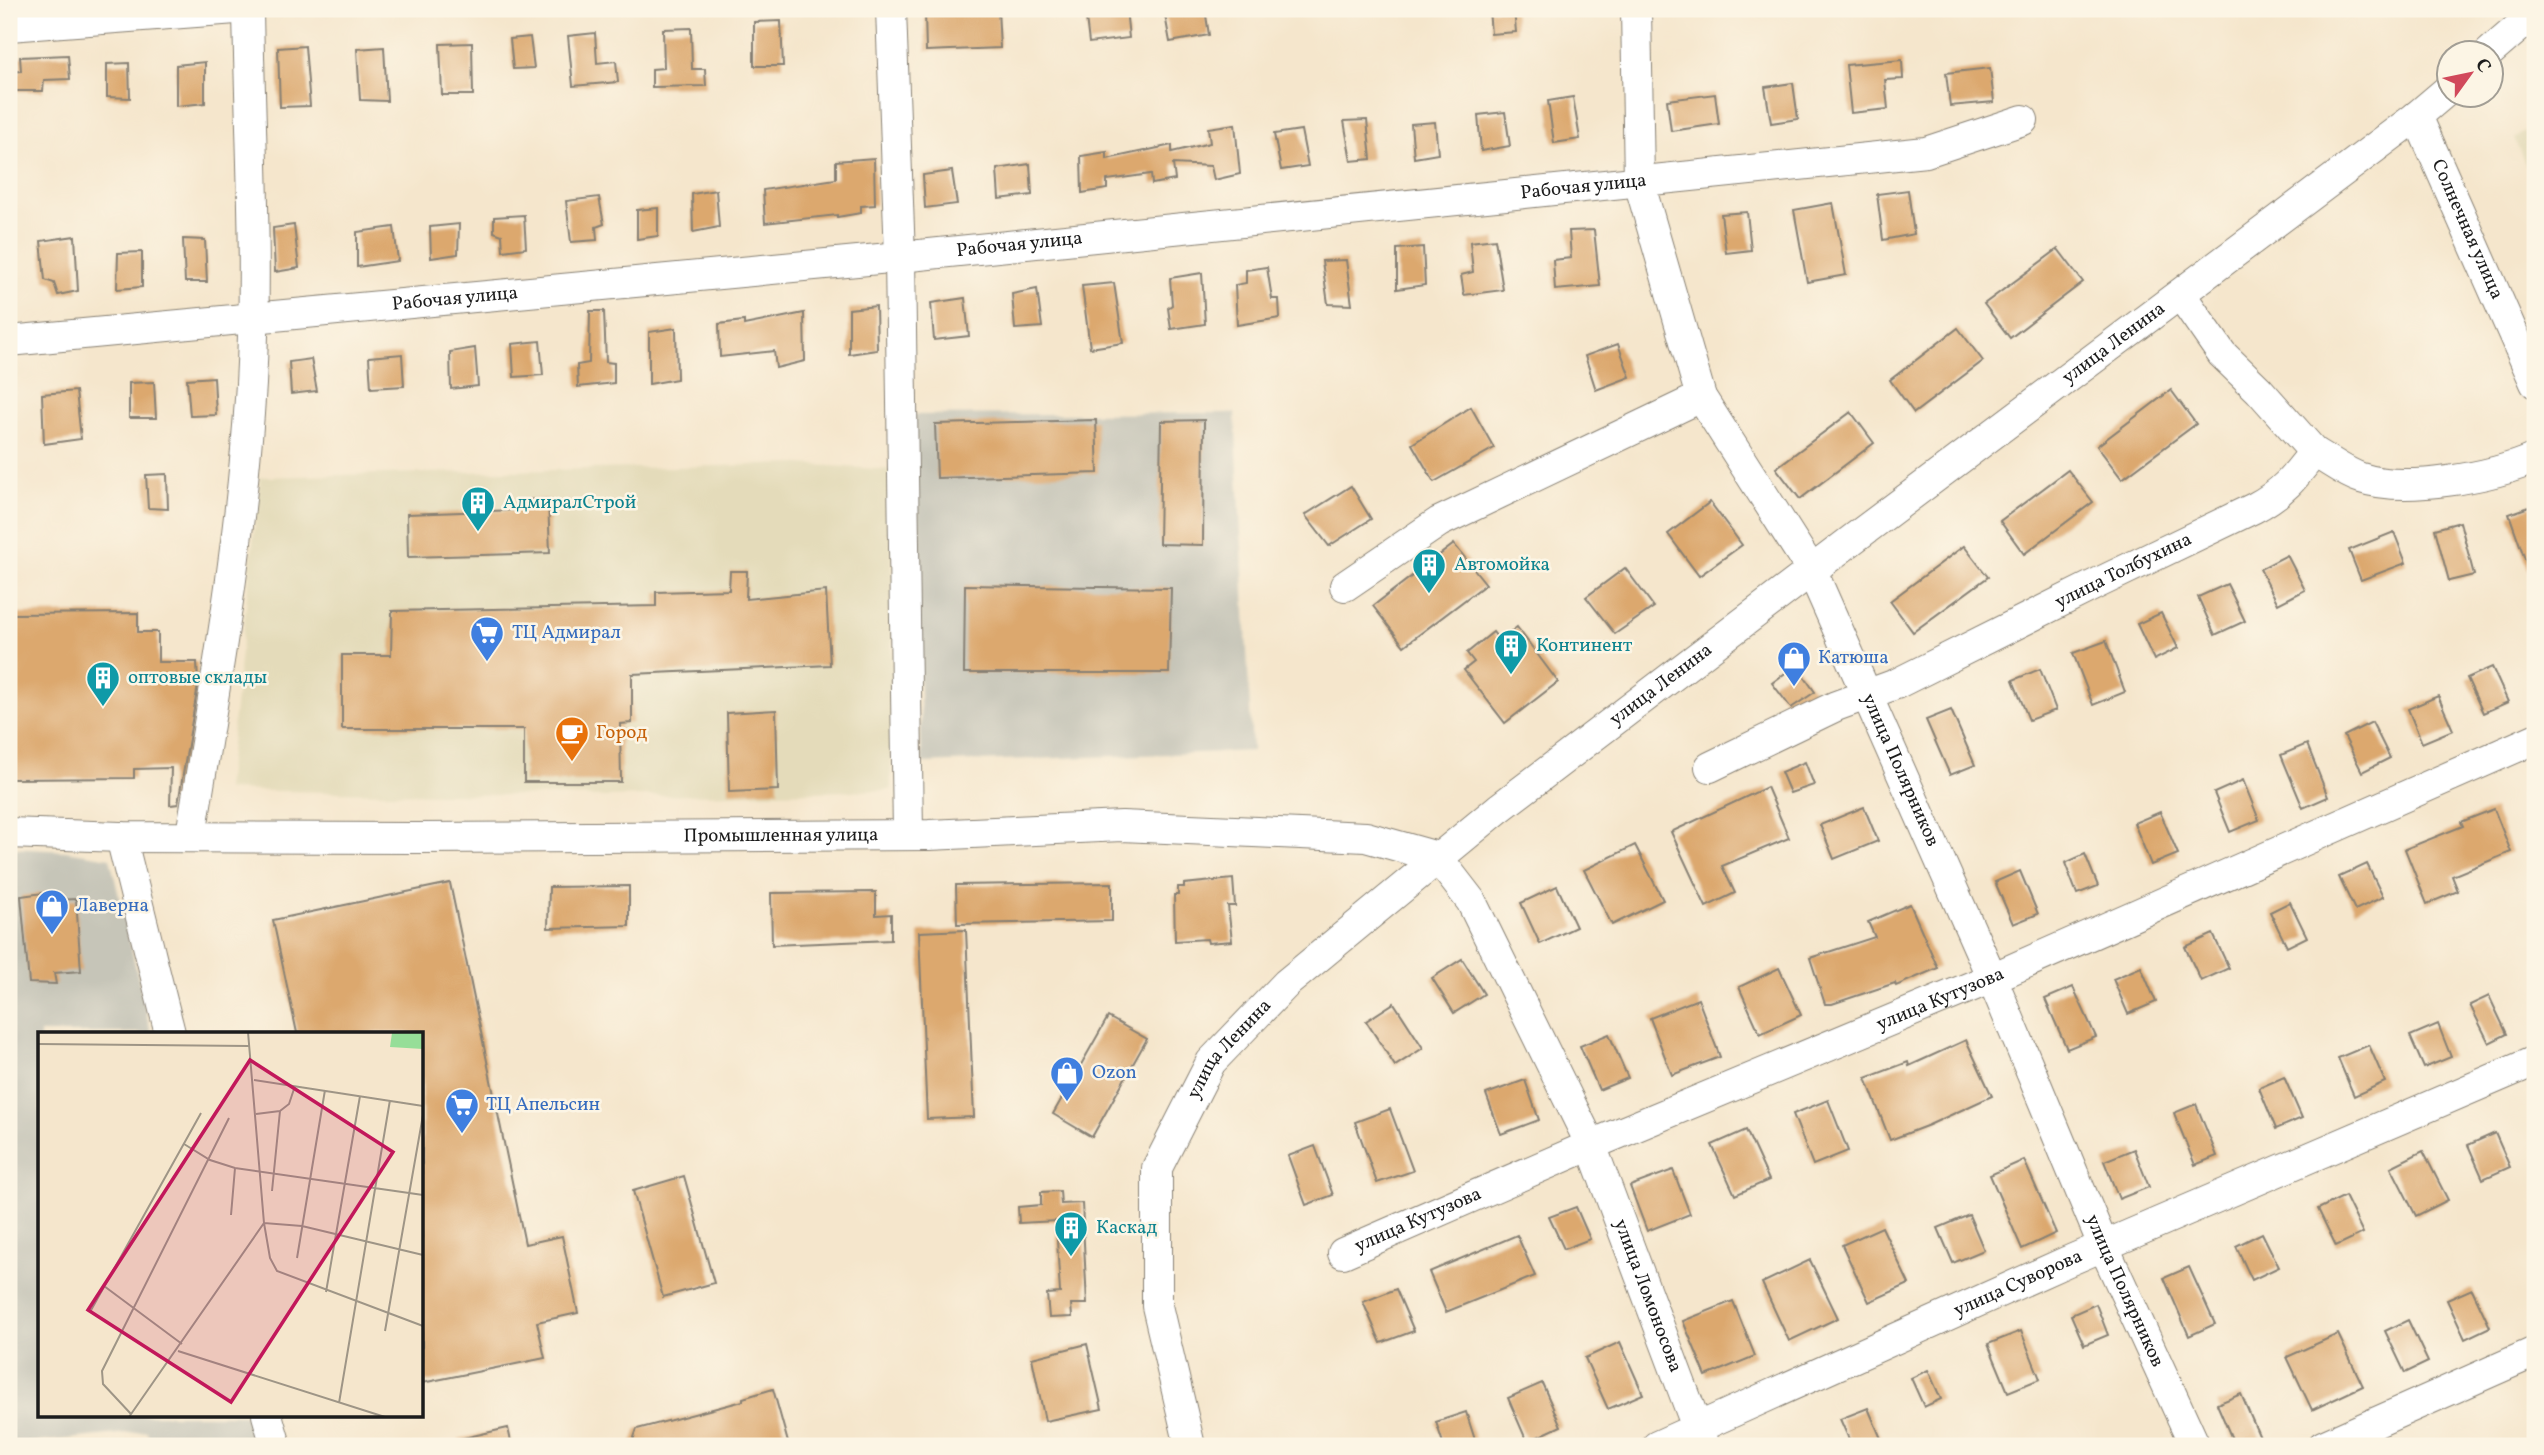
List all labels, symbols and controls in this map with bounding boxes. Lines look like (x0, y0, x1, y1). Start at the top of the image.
north arrow (2436, 38, 2506, 108)
text: С (2468, 54, 2497, 78)
street label: Солнечная улица (2425, 155, 2510, 304)
street label: Рабочая улица (1519, 168, 1648, 206)
street label: Рабочая улица (955, 225, 1084, 264)
street label: Рабочая улица (391, 280, 519, 318)
street label: улица Ленина (2057, 296, 2171, 391)
building icon: АдмиралСтрой (459, 484, 497, 533)
place label: АдмиралСтрой (503, 490, 636, 516)
street label: улица Толбухина (2051, 527, 2196, 615)
building icon: Автомойка (1410, 546, 1448, 595)
place label: Автомойка (1454, 552, 1550, 578)
supermarket icon: ТЦ Адмирал (468, 614, 506, 663)
place label: ТЦ Адмирал (512, 620, 621, 646)
building icon: Континент (1492, 627, 1530, 676)
place label: Континент (1536, 633, 1633, 659)
street label: улица Ленина (1604, 637, 1718, 732)
shop icon: Катюша (1775, 639, 1813, 688)
place label: Катюша (1818, 645, 1889, 671)
building icon: оптовые склады (84, 659, 122, 708)
place label: оптовые склады (128, 665, 267, 691)
street label: улица Полярников (1855, 690, 1945, 851)
cafe icon: Город (553, 714, 591, 763)
place label: Город (596, 720, 647, 746)
street label: Промышленная улица (683, 822, 879, 849)
shop icon: Лаверна (33, 887, 71, 936)
place label: Лаверна (76, 893, 149, 919)
street label: улица Кутузова (1873, 961, 2008, 1038)
street label: улица Ленина (1181, 993, 1278, 1104)
inset map (38, 1032, 424, 1416)
shop icon: Ozon (1048, 1054, 1086, 1103)
place label: Ozon (1092, 1060, 1137, 1086)
supermarket icon: ТЦ Апельсин (443, 1086, 481, 1135)
place label: ТЦ Апельсин (486, 1092, 600, 1118)
street label: улица Кутузова (1351, 1181, 1486, 1259)
building icon: Каскад (1052, 1209, 1090, 1258)
street label: улица Полярников (2079, 1211, 2170, 1371)
place label: Каскад (1096, 1215, 1157, 1241)
street label: улица Ломоносова (1607, 1216, 1688, 1376)
street label: улица Суворова (1950, 1243, 2087, 1324)

